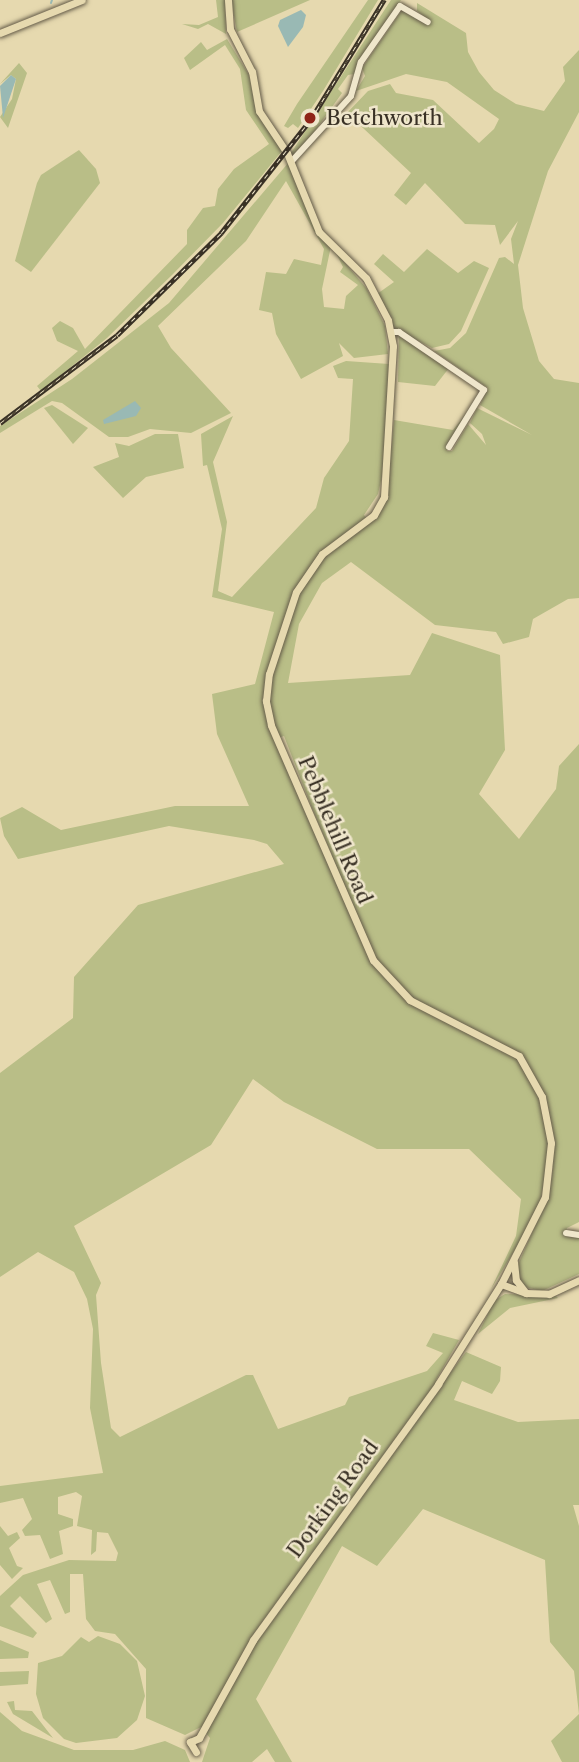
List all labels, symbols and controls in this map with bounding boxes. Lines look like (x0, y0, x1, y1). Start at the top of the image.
place label: Betchworth (326, 105, 443, 131)
marker: Betchworth (300, 108, 320, 128)
street label: Pebblehill Road (293, 752, 377, 908)
street label: Dorking Road (282, 1435, 384, 1563)

